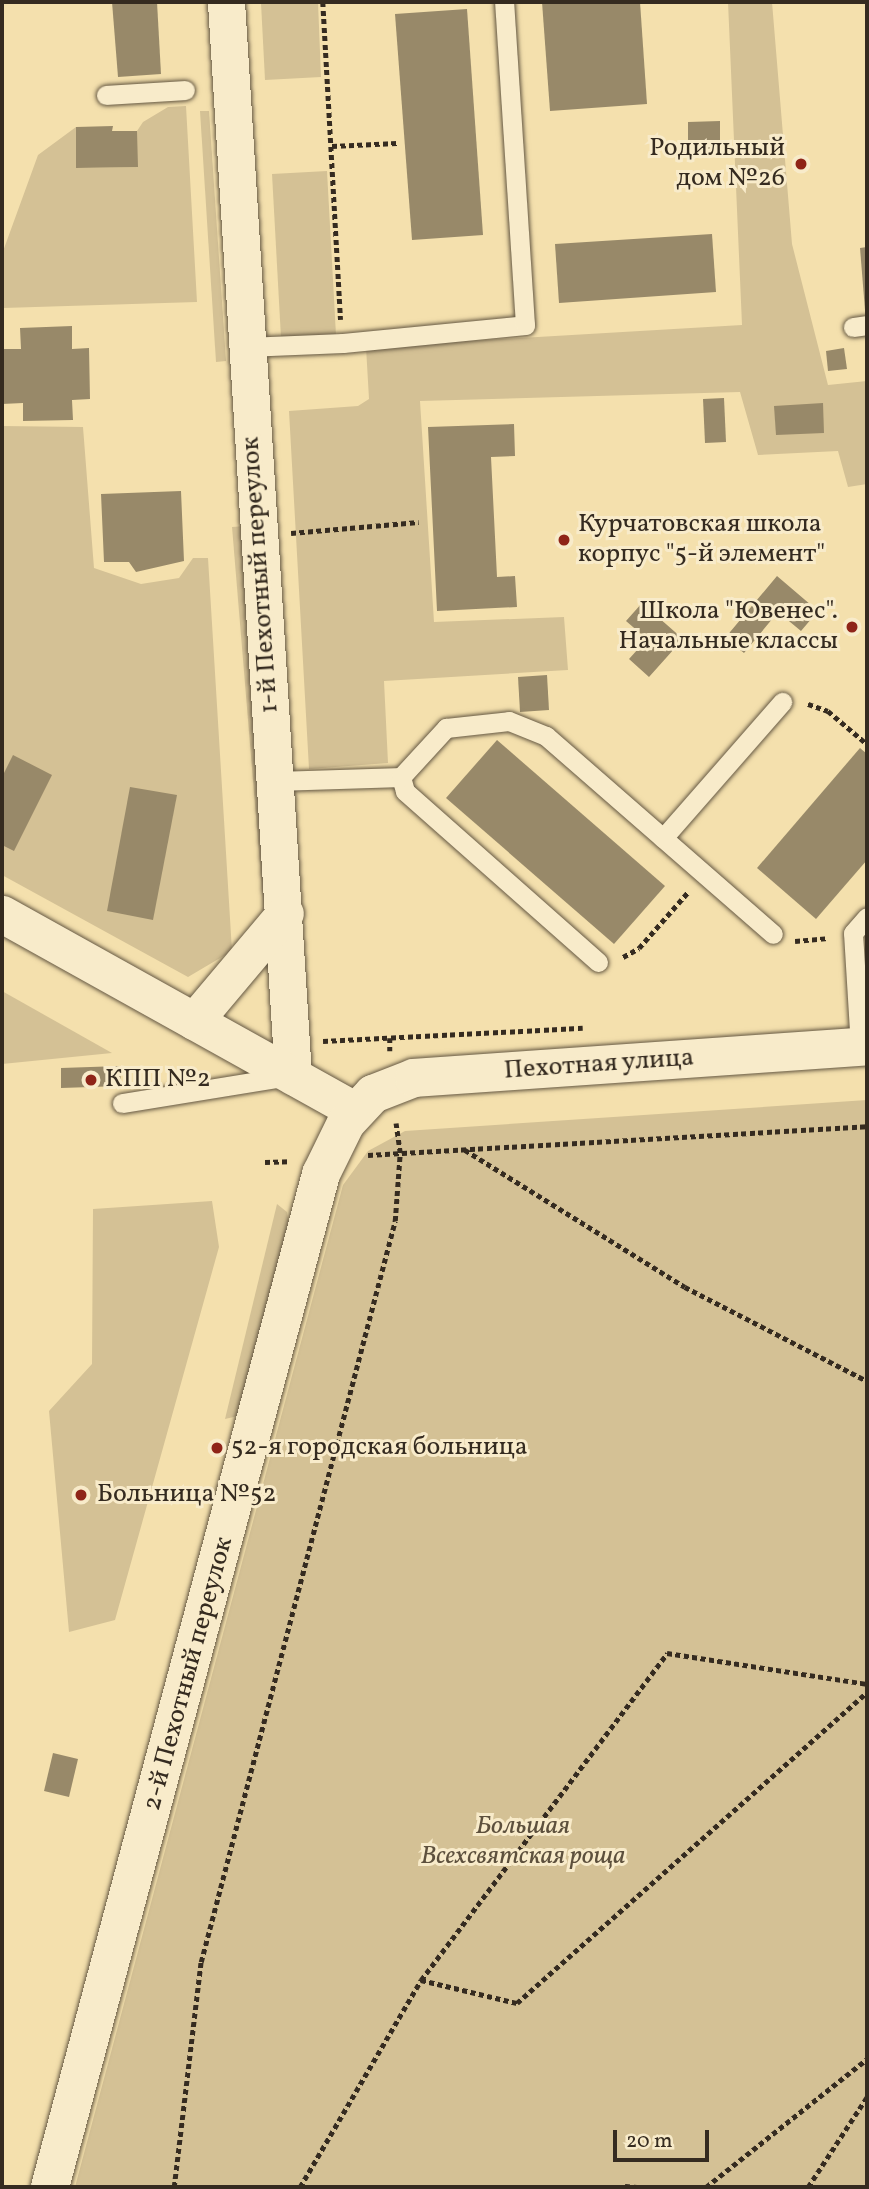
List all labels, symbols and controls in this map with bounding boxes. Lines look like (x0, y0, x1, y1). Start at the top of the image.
place label: Родильный дом №26 (649, 133, 785, 194)
marker: Родильный дом №26 (791, 154, 811, 174)
street label: 1-й Пехотный переулок (236, 436, 286, 714)
place label: Курчатовская школа корпус "5-й элемент" (578, 509, 825, 570)
marker: Курчатовская школа корпус "5-й элемент" (556, 532, 572, 548)
place label: Школа "Ювенес". Начальные классы (618, 596, 838, 658)
marker: Школа "Ювенес". Начальные классы (844, 619, 860, 635)
street label: Пехотная улица (503, 1043, 695, 1087)
place label: КПП №2 (105, 1064, 211, 1096)
marker: КПП №2 (83, 1072, 99, 1088)
place label: 52-я городская больница (231, 1432, 528, 1464)
marker: 52-я городская больница (209, 1440, 225, 1456)
place label: Больница №52 (97, 1479, 276, 1511)
marker: Больница №52 (71, 1485, 91, 1505)
street label: 2-й Пехотный переулок (137, 1534, 241, 1814)
park label: Большая Всехсвятская роща (421, 1811, 625, 1872)
scale bar (617, 2116, 713, 2160)
text: 20 m (626, 2127, 672, 2156)

